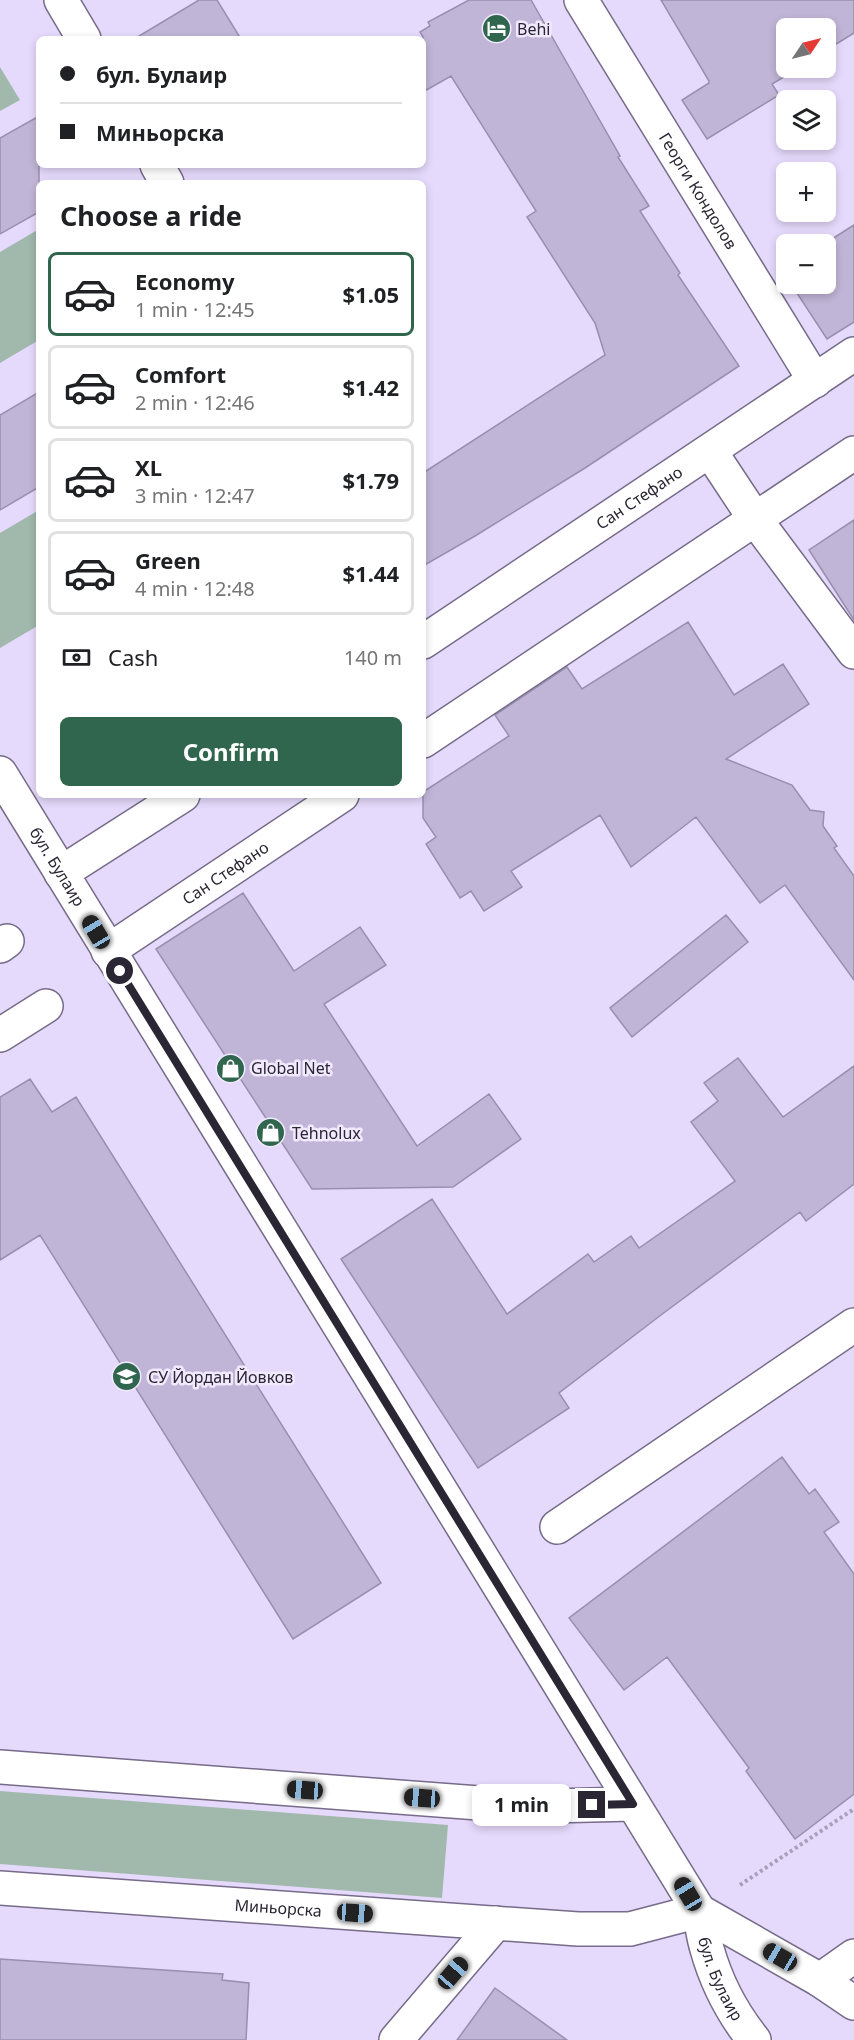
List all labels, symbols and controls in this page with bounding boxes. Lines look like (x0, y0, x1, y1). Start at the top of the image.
hotel icon: Behi (480, 13, 512, 45)
place label: Behi (517, 18, 550, 40)
north arrow (776, 18, 836, 78)
map controls (776, 18, 836, 294)
text: бул. Булаир (96, 59, 227, 89)
button: layers (776, 90, 836, 150)
text: Миньорска (96, 117, 224, 147)
street label: Георги Кондолов (654, 128, 742, 253)
button: + (776, 162, 836, 222)
text: Choose a ride (60, 197, 242, 234)
button: − (776, 234, 836, 294)
text: Economy (135, 266, 234, 296)
icon: car (63, 267, 117, 321)
text: $1.05 (342, 279, 399, 309)
text: 1 min · 12:45 (135, 296, 255, 323)
text: Comfort (135, 359, 226, 389)
icon: car (63, 360, 117, 414)
text: $1.42 (342, 372, 399, 402)
text: 2 min · 12:46 (135, 389, 255, 416)
text: XL (135, 452, 162, 482)
icon: car (63, 453, 117, 507)
street label: Сан Стефано (592, 461, 687, 534)
text: $1.79 (342, 465, 399, 495)
text: 3 min · 12:47 (135, 482, 255, 509)
text: Green (135, 545, 201, 575)
icon: car (63, 546, 117, 600)
text: $1.44 (342, 558, 399, 588)
text: 4 min · 12:48 (135, 575, 255, 602)
icon: cash (60, 641, 93, 674)
text: Cash (108, 642, 158, 672)
text: 140 m (344, 644, 402, 671)
button: Confirm (60, 717, 402, 786)
street label: бул. Булаир (25, 823, 90, 911)
street label: Сан Стефано (178, 836, 273, 910)
car (79, 912, 113, 952)
route start (106, 957, 133, 984)
shop icon: Global Net (214, 1052, 246, 1084)
place label: Global Net (251, 1057, 331, 1079)
shop icon: Tehnolux (255, 1117, 287, 1149)
place label: Tehnolux (292, 1122, 361, 1144)
school or university icon: СУ Йордан Йовков (111, 1361, 143, 1393)
place label: СУ Йордан Йовков (148, 1366, 293, 1388)
car (286, 1780, 324, 1800)
callout: 1 min (472, 1784, 571, 1826)
car (403, 1788, 441, 1808)
text: 1 min (494, 1791, 549, 1818)
route end (578, 1791, 605, 1818)
car (671, 1874, 705, 1914)
street label: Миньорска (234, 1894, 323, 1922)
car (336, 1903, 374, 1923)
street label: бул. Булаир (693, 1935, 748, 2025)
car (760, 1940, 800, 1974)
car (434, 1954, 472, 1992)

